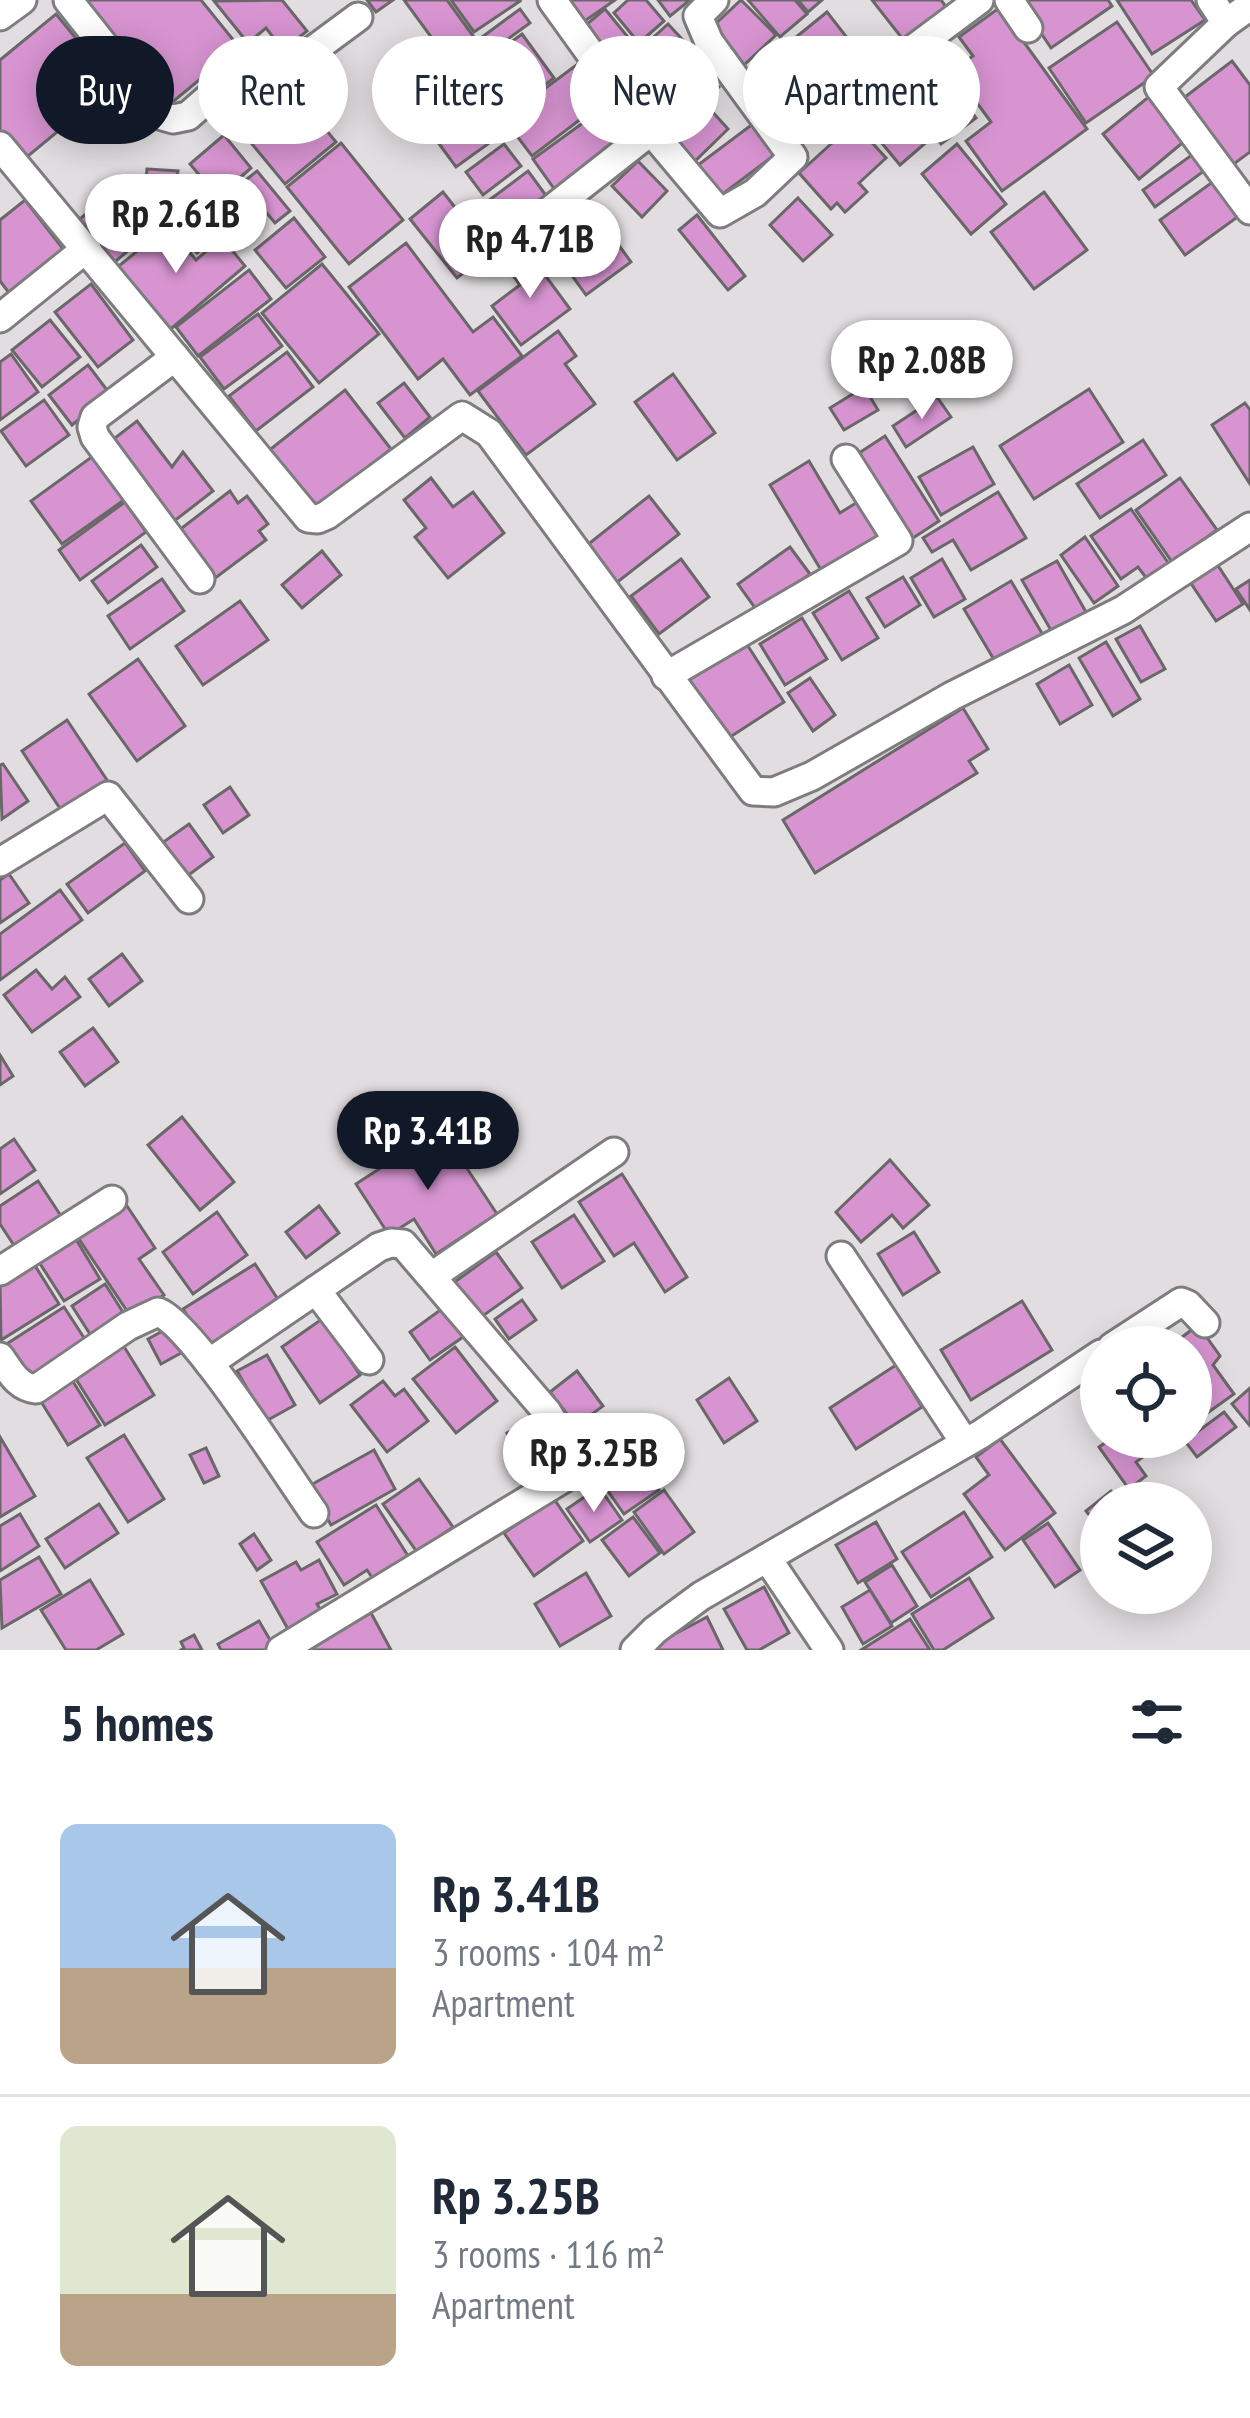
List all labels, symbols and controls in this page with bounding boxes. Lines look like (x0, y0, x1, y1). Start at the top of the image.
chip: Buy (36, 36, 174, 144)
chip: Rent (198, 36, 348, 144)
chip: Filters (372, 36, 546, 144)
chip: New (570, 36, 719, 144)
chip: Apartment (743, 36, 980, 144)
pin: Rp 2.61B (52, 174, 300, 276)
text: Rp 2.61B (112, 187, 240, 238)
pin: Rp 4.71B (406, 199, 654, 301)
text: Rp 4.71B (466, 212, 594, 263)
pin: Rp 2.08B (798, 320, 1046, 422)
text: Rp 2.08B (858, 333, 986, 384)
pin: Rp 3.41B (304, 1091, 552, 1193)
text: Rp 3.41B (364, 1104, 492, 1155)
map controls (1080, 1326, 1212, 1614)
button: locate (1080, 1326, 1212, 1458)
pin: Rp 3.25B (470, 1413, 718, 1515)
text: Rp 3.25B (530, 1426, 658, 1477)
button: layers (1080, 1482, 1212, 1614)
text: 5 homes (60, 1689, 214, 1755)
icon: filters (1124, 1689, 1190, 1755)
text: Rp 3.41B (432, 1860, 600, 1926)
icon: home (156, 1872, 300, 2016)
text: 3 rooms · 104 m² (432, 1926, 665, 1977)
text: Apartment (432, 1977, 575, 2028)
text: Rp 3.25B (432, 2162, 600, 2228)
icon: home (156, 2174, 300, 2318)
text: 3 rooms · 116 m² (432, 2228, 665, 2279)
text: Apartment (432, 2279, 575, 2330)

